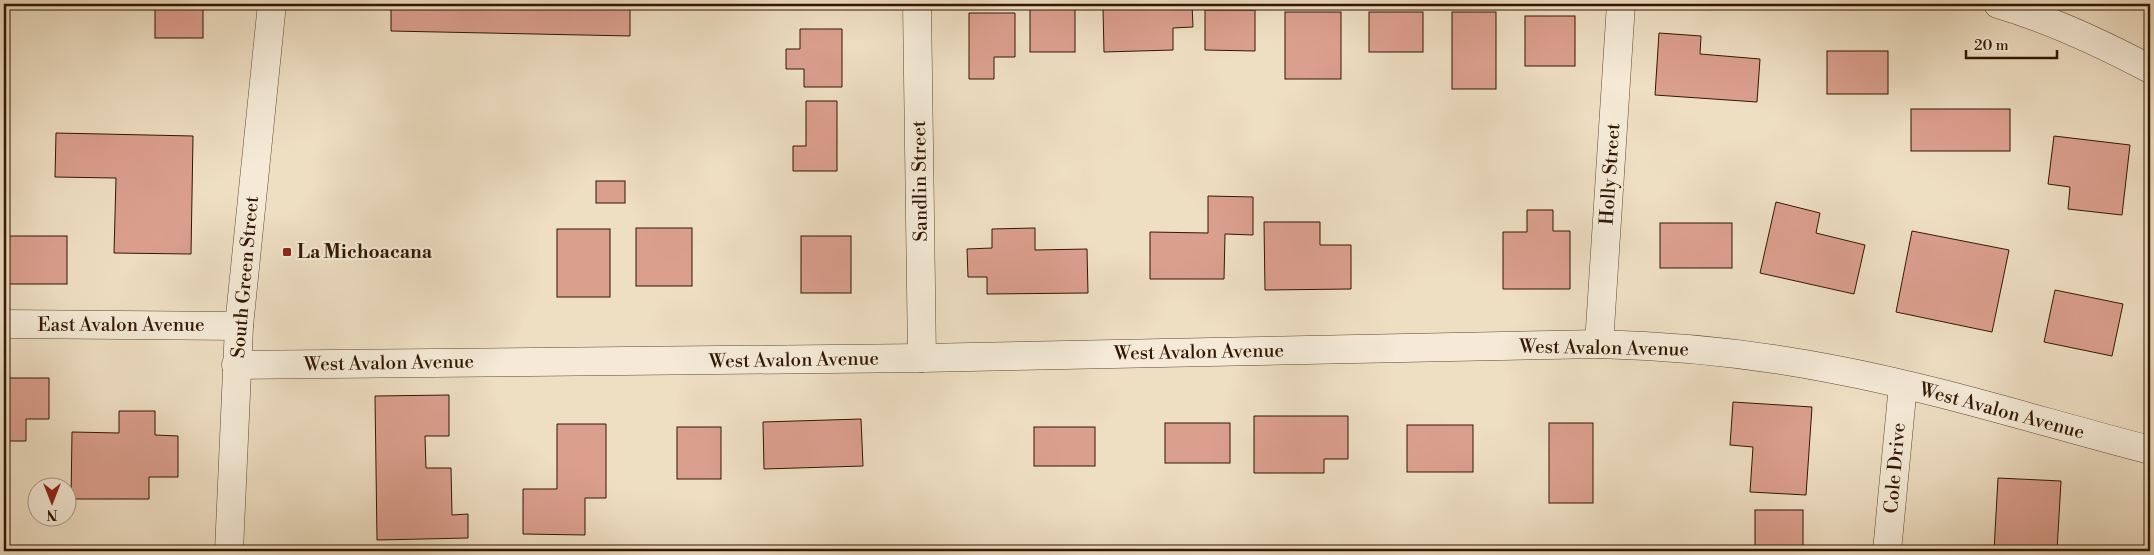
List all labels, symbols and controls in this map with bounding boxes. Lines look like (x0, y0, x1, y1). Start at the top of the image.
scale bar (1966, 28, 2058, 60)
text: 20 m (1974, 36, 2009, 55)
street label: Sandlin Street (907, 120, 933, 242)
street label: Holly Street (1594, 122, 1626, 226)
street label: South Green Street (226, 195, 264, 359)
place label: La Michoacana (297, 240, 433, 264)
marker: La Michoacana (281, 246, 293, 258)
street label: East Avalon Avenue (37, 313, 205, 337)
street label: West Avalon Avenue (1518, 335, 1689, 361)
street label: West Avalon Avenue (1113, 339, 1284, 365)
street label: West Avalon Avenue (708, 347, 879, 373)
street label: West Avalon Avenue (303, 350, 474, 376)
street label: West Avalon Avenue (1916, 377, 2087, 445)
street label: Cole Drive (1879, 422, 1911, 514)
north arrow (28, 478, 78, 528)
text: N (46, 505, 58, 523)

